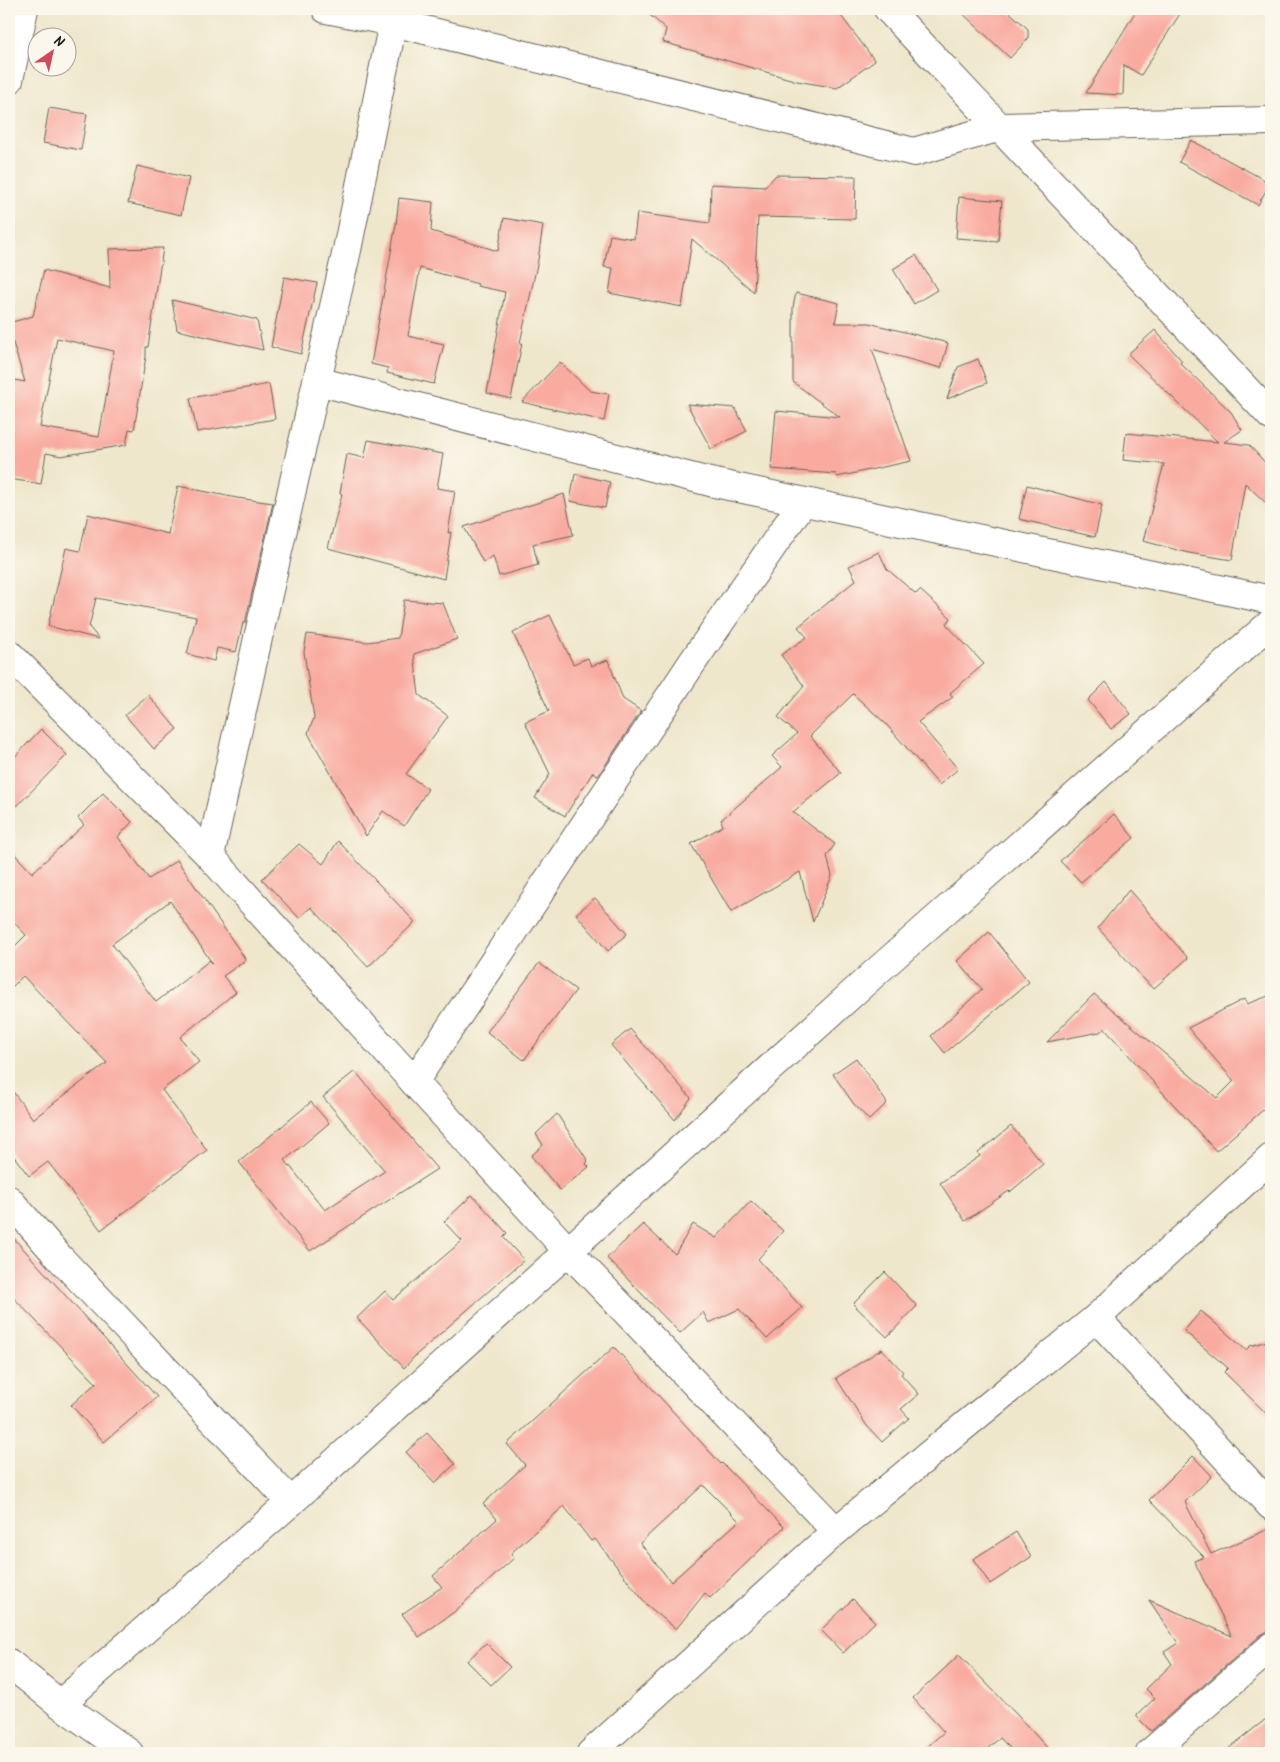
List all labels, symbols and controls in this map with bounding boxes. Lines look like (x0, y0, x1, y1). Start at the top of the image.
north arrow (28, 28, 78, 78)
text: N (49, 30, 69, 54)

